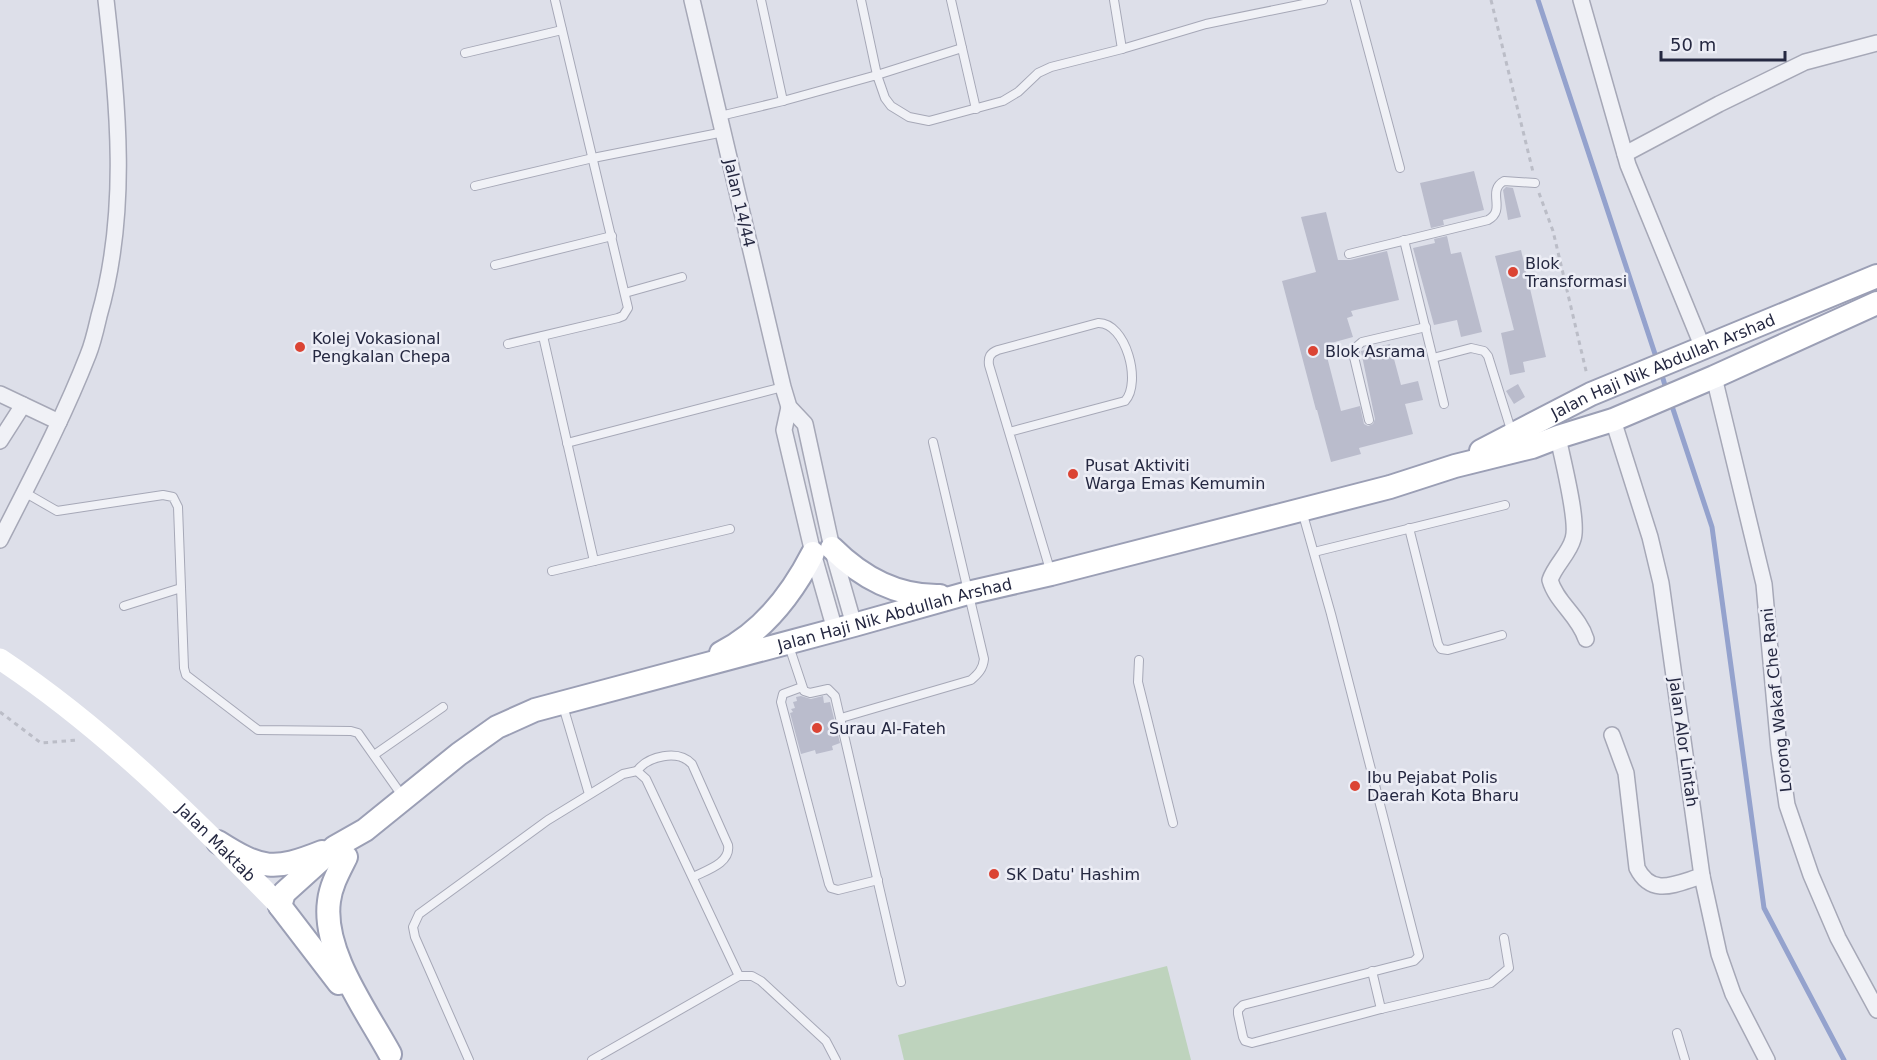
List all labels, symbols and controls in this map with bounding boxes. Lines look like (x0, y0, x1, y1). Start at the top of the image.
scale bar (1661, 24, 1786, 62)
text: 50 m (1670, 34, 1716, 55)
street label: Jalan 14/44 (720, 156, 759, 249)
place label: Blok Transformasi (1524, 254, 1627, 291)
marker: Blok Transformasi (1506, 265, 1520, 279)
street label: Jalan Haji Nik Abdullah Arshad (1547, 310, 1778, 424)
place label: Kolej Vokasional Pengkalan Chepa (312, 329, 451, 366)
marker: Kolej Vokasional Pengkalan Chepa (293, 340, 307, 354)
place label: Blok Asrama (1325, 342, 1426, 361)
marker: Blok Asrama (1306, 344, 1320, 358)
place label: Pusat Aktiviti Warga Emas Kemumin (1085, 456, 1265, 493)
marker: Pusat Aktiviti Warga Emas Kemumin (1066, 467, 1080, 481)
street label: Jalan Haji Nik Abdullah Arshad (774, 574, 1014, 655)
street label: Lorong Wakaf Che Rani (1757, 607, 1796, 793)
street label: Jalan Alor Lintah (1665, 675, 1702, 808)
place label: Surau Al-Fateh (829, 719, 946, 738)
marker: Surau Al-Fateh (810, 721, 824, 735)
place label: Ibu Pejabat Polis Daerah Kota Bharu (1367, 768, 1519, 805)
marker: Ibu Pejabat Polis Daerah Kota Bharu (1348, 779, 1362, 793)
street label: Jalan Maktab (172, 799, 259, 886)
place label: SK Datu' Hashim (1006, 865, 1140, 884)
marker: SK Datu' Hashim (987, 867, 1001, 881)

